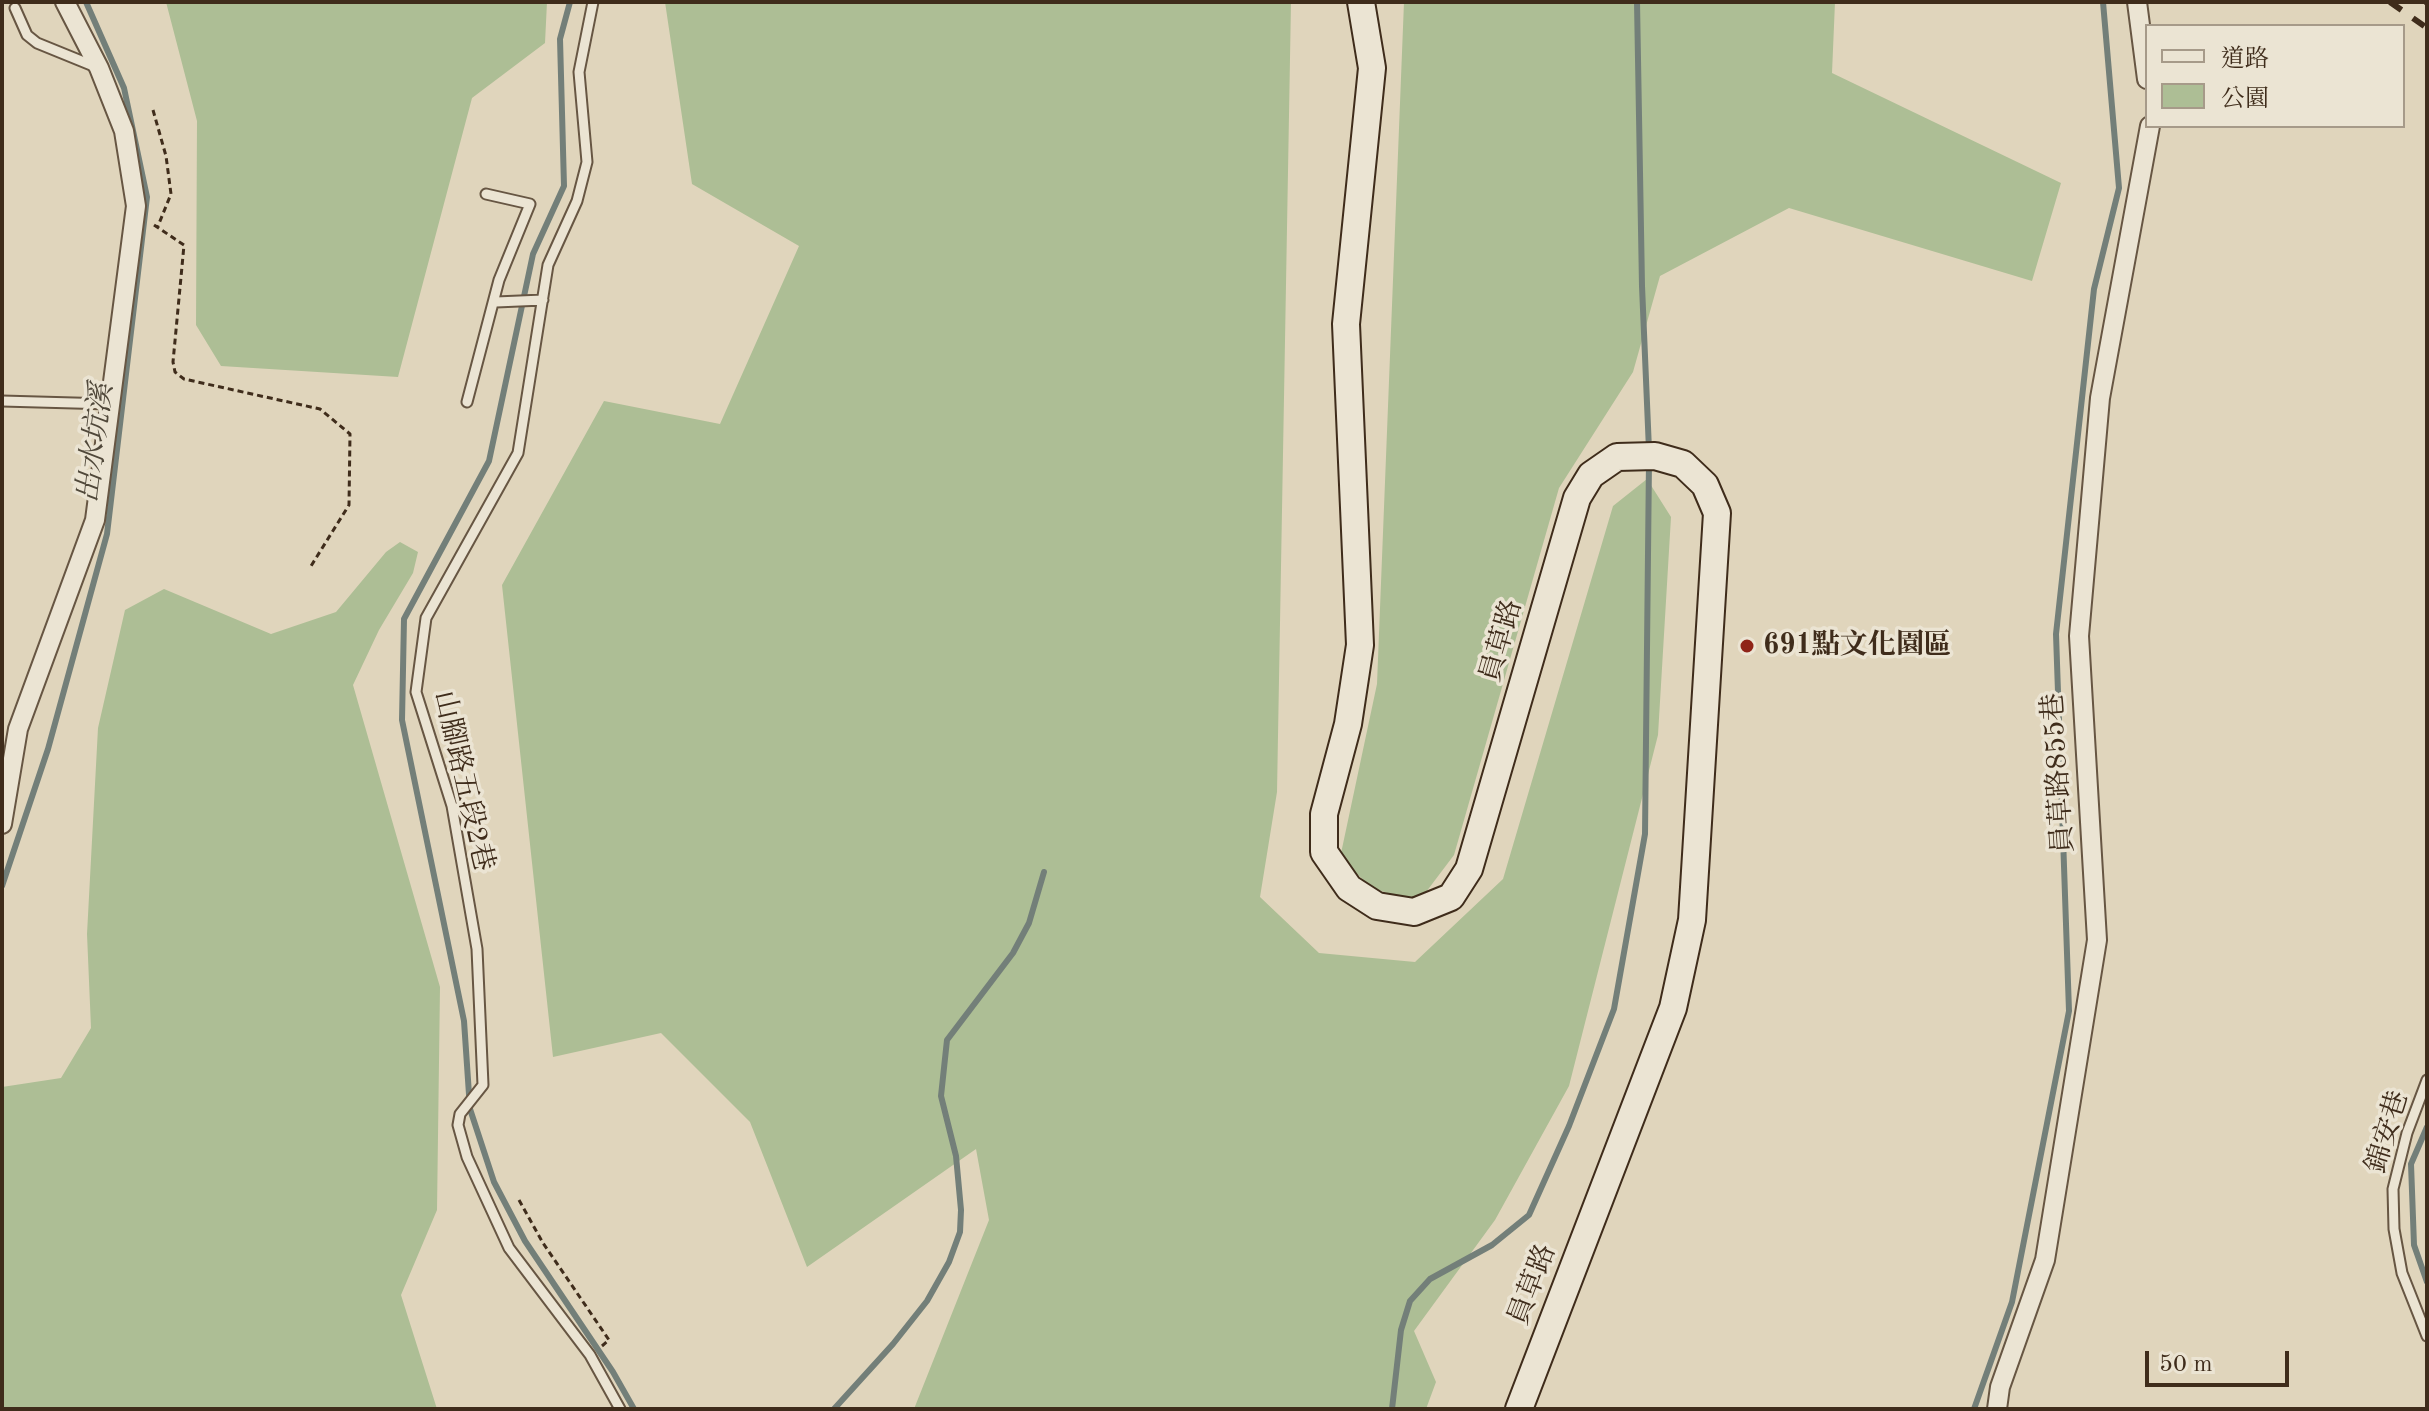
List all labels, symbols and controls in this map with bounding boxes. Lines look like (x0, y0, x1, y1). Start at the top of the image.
legend (2145, 24, 2405, 128)
text: 道路 (2221, 48, 2269, 72)
text: 公園 (2221, 88, 2269, 112)
water label: 出水坑溪 (71, 381, 121, 505)
street label: 員草路 (1474, 596, 1530, 686)
place label: 691點文化園區 (1763, 629, 1952, 663)
marker: 691點文化園區 (1738, 637, 1756, 655)
street label: 山腳路五段2巷 (426, 687, 500, 875)
street label: 員草路855巷 (2037, 692, 2081, 854)
street label: 錦安巷 (2360, 1087, 2416, 1177)
street label: 員草路 (1502, 1240, 1564, 1330)
scale bar (2149, 1335, 2293, 1385)
text: 50 m (2159, 1353, 2213, 1377)

